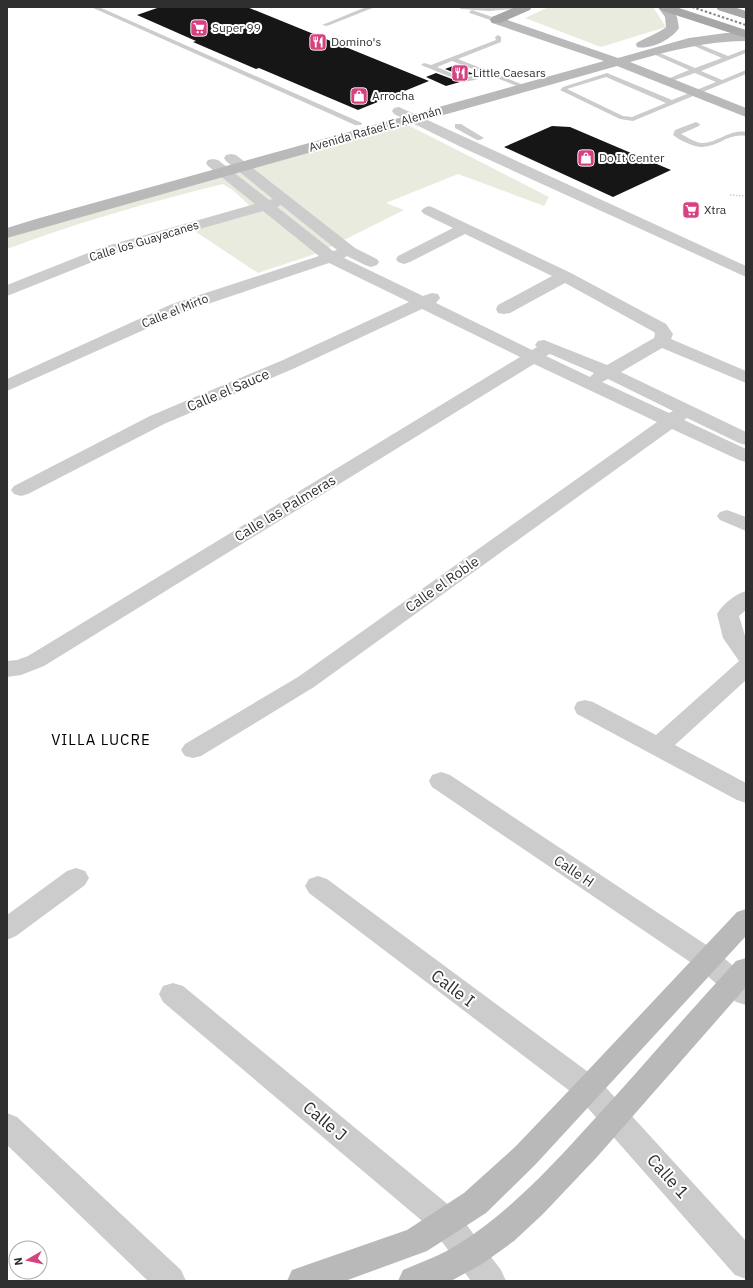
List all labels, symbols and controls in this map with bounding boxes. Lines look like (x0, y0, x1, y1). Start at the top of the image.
supermarket icon: Super 99 (189, 18, 209, 38)
place label: Super 99 (212, 20, 261, 35)
restaurant icon: Domino's (308, 32, 328, 52)
place label: Domino's (331, 34, 381, 49)
restaurant icon: Little Caesars (450, 63, 470, 83)
place label: Little Caesars (473, 65, 546, 80)
shop icon: Arrocha (349, 86, 369, 106)
place label: Arrocha (372, 88, 415, 103)
street label: Avenida Rafael E. Alemán (307, 102, 443, 155)
shop icon: Do It Center (576, 148, 596, 168)
place label: Do It Center (599, 150, 665, 165)
supermarket icon: Xtra (681, 200, 701, 220)
place label: Xtra (704, 202, 727, 217)
street label: Calle los Guayacanes (87, 217, 201, 264)
street label: Calle el Mirto (139, 290, 211, 331)
street label: Calle el Sauce (184, 364, 272, 415)
street label: Calle las Palmeras (231, 471, 339, 545)
street label: Calle el Roble (402, 552, 483, 616)
district label: VILLA LUCRE (51, 730, 151, 749)
street label: Calle H (550, 851, 598, 891)
street label: Calle I (427, 964, 479, 1012)
street label: Calle J (298, 1096, 352, 1146)
street label: Calle 1 (642, 1149, 694, 1203)
north arrow (8, 1240, 48, 1280)
text: N (11, 1257, 26, 1267)

